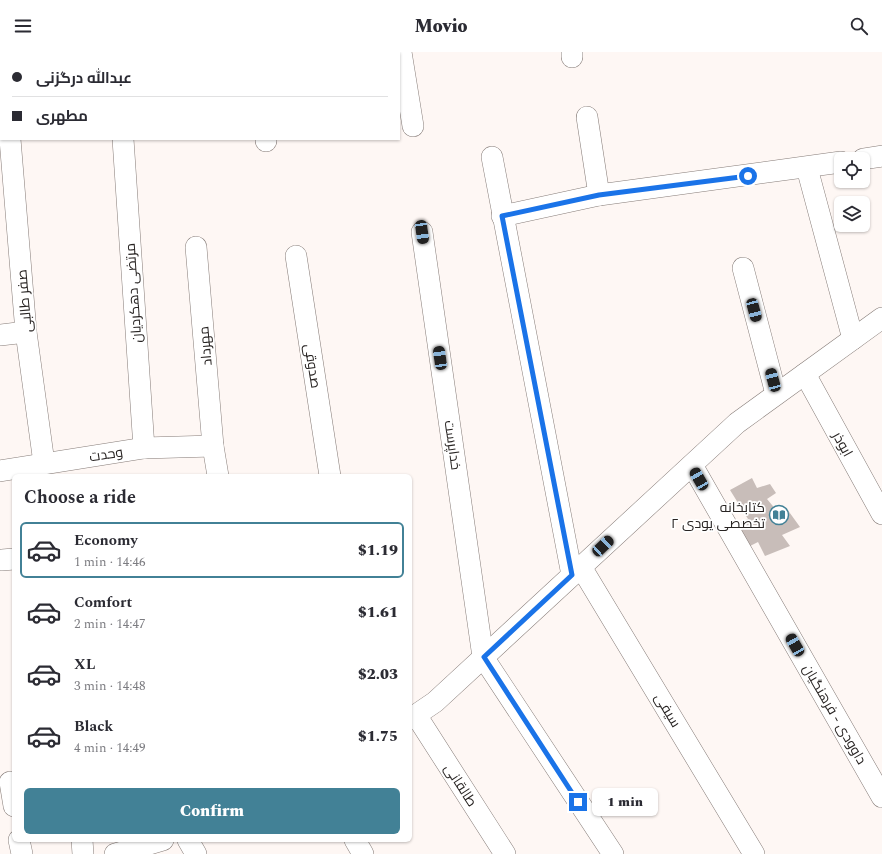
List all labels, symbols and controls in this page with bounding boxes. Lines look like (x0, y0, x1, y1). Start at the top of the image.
text: Movio (414, 13, 468, 40)
icon: menu (12, 15, 34, 37)
icon: search (848, 15, 870, 37)
text: عبدالله درگزنی (36, 67, 132, 90)
text: مطهری (36, 105, 88, 128)
map controls (834, 152, 870, 232)
button: locate (834, 152, 870, 188)
route start (739, 167, 757, 185)
button: layers (834, 196, 870, 232)
car (414, 219, 430, 245)
street label: مرتضی دهکردیان (120, 242, 147, 344)
street label: صفر طالبی (11, 269, 38, 333)
car (745, 297, 763, 323)
street label: مهرداد (193, 325, 218, 367)
street label: صدوقی (299, 342, 326, 390)
car (432, 345, 448, 371)
car (764, 367, 782, 393)
street label: خداپرست (439, 419, 466, 471)
street label: ابوذر (827, 427, 858, 461)
street label: وحدت (88, 441, 124, 468)
car (688, 466, 710, 492)
text: Choose a ride (24, 484, 136, 511)
place label: کتابخانه تخصصی یودی ۲ (671, 497, 765, 534)
library icon: کتابخانه تخصصی یودی ۲ (768, 504, 790, 526)
text: Economy (74, 529, 138, 552)
icon: car (26, 532, 62, 568)
car (590, 533, 616, 559)
text: $1.19 (358, 539, 398, 562)
text: 1 min · 14:46 (74, 552, 146, 572)
text: Comfort (74, 591, 132, 614)
icon: car (26, 594, 62, 630)
text: $1.61 (358, 601, 398, 624)
text: 2 min · 14:47 (74, 614, 146, 634)
car (784, 632, 806, 658)
text: XL (74, 653, 95, 676)
icon: car (26, 656, 62, 692)
street label: داوودی - فرهنگیان (797, 660, 872, 768)
text: $2.03 (358, 663, 398, 686)
text: 3 min · 14:48 (74, 676, 146, 696)
street label: سیفی (649, 689, 686, 732)
text: Black (74, 715, 113, 738)
icon: car (26, 718, 62, 754)
text: $1.75 (358, 725, 398, 748)
text: 4 min · 14:49 (74, 738, 146, 758)
street label: طالقانی (439, 760, 482, 811)
button: Confirm (24, 788, 400, 834)
callout: 1 min (592, 788, 658, 816)
text: 1 min (607, 792, 643, 812)
route end (569, 793, 587, 811)

